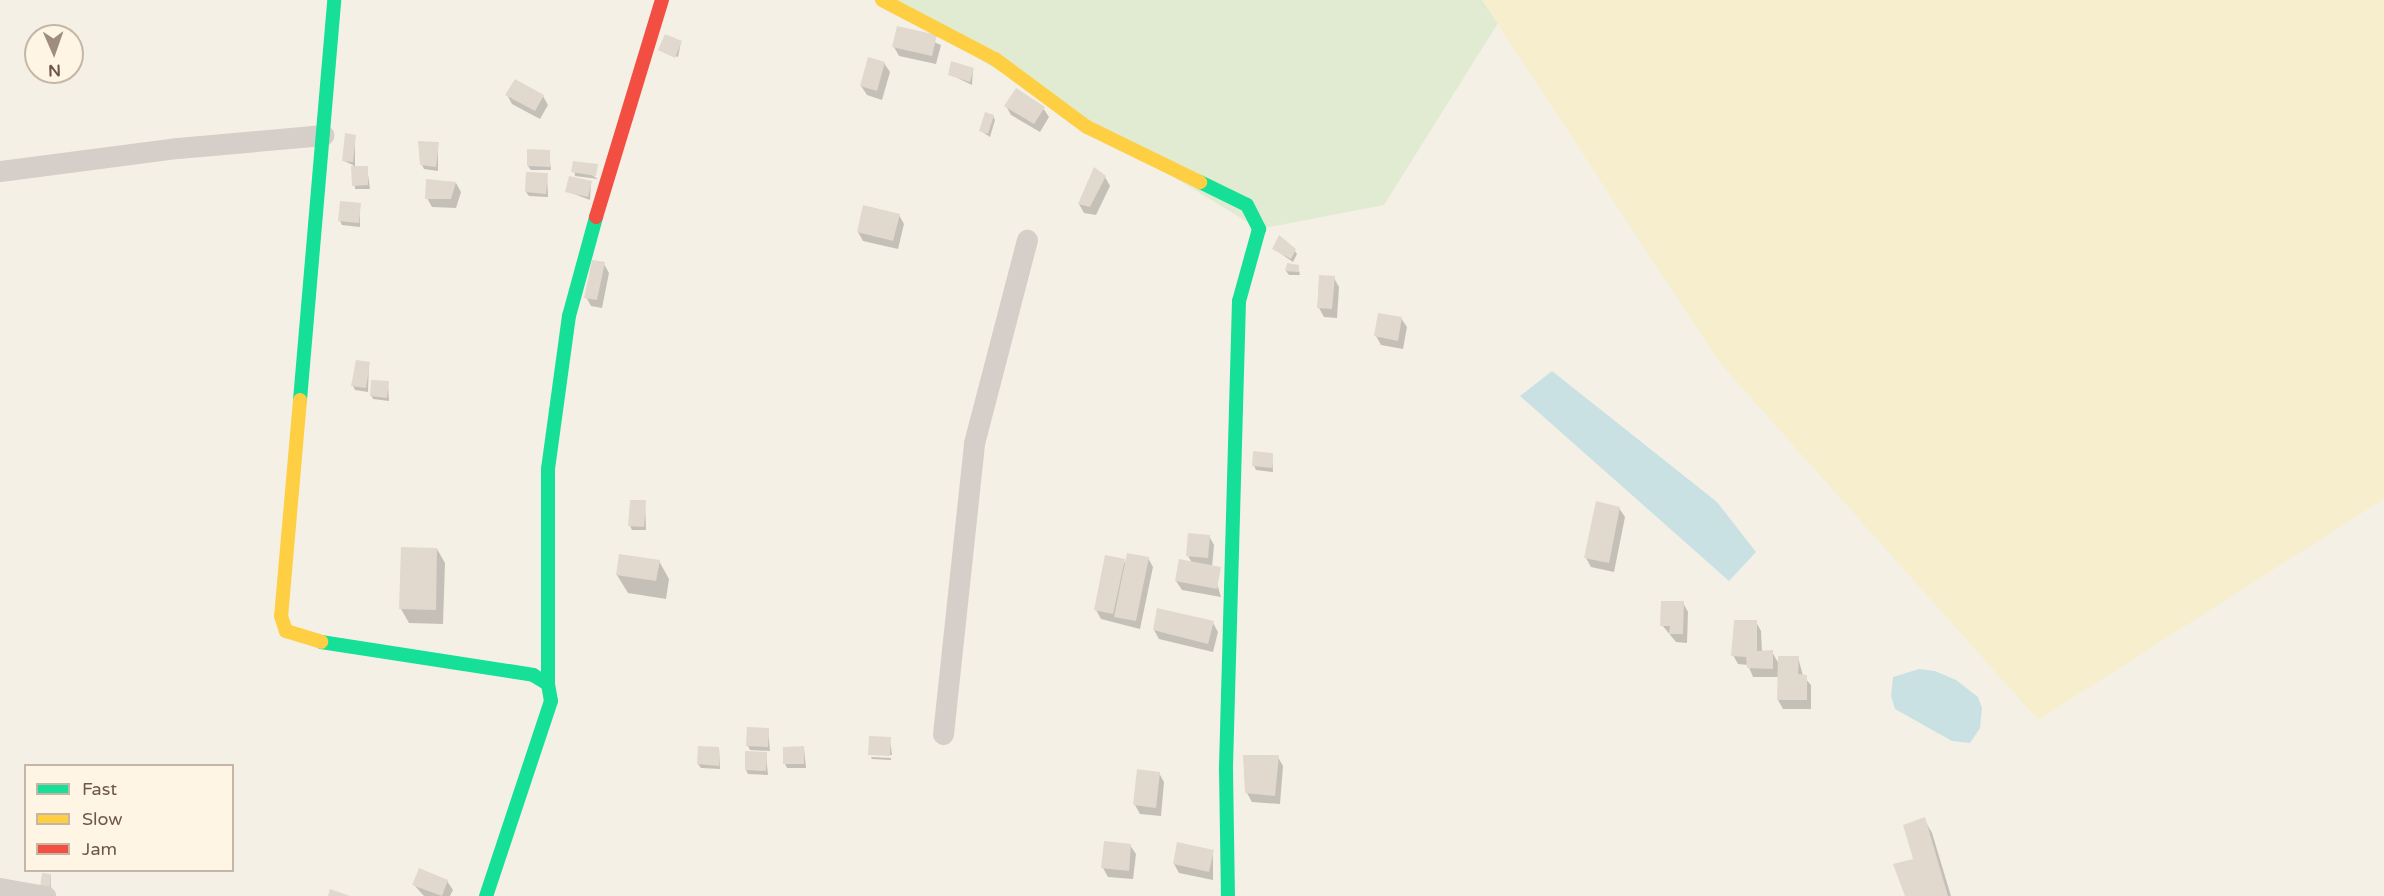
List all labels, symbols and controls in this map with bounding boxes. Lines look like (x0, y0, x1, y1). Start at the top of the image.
north arrow (24, 24, 84, 84)
text: N (48, 60, 61, 80)
legend (24, 764, 234, 872)
text: Fast (82, 778, 117, 800)
text: Slow (82, 808, 123, 830)
text: Jam (82, 838, 117, 860)

